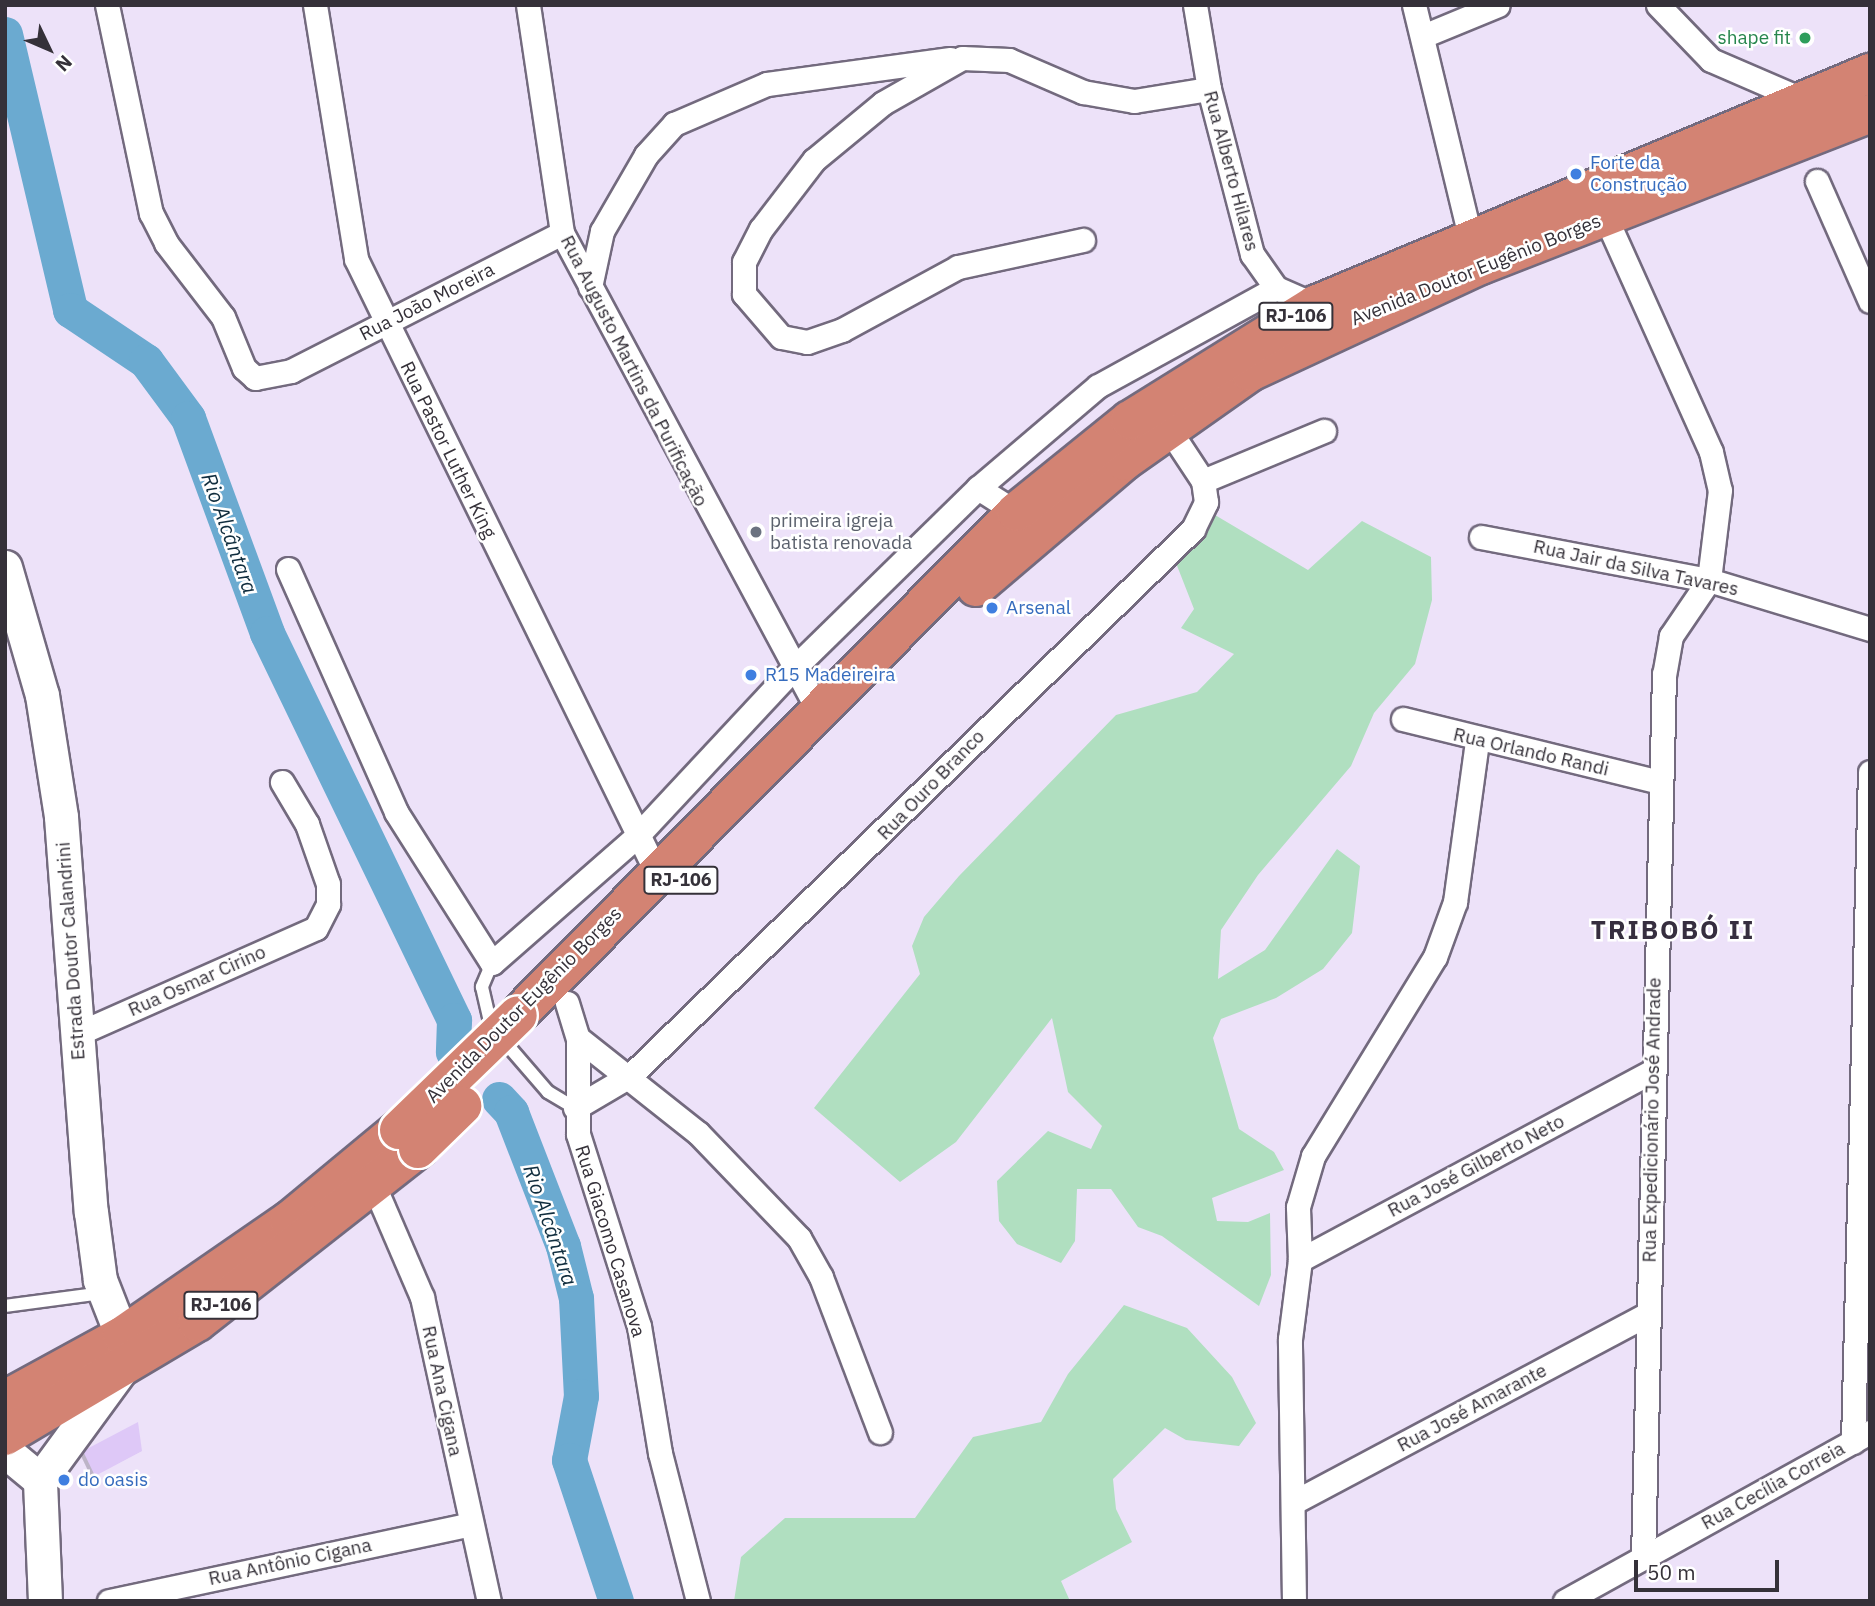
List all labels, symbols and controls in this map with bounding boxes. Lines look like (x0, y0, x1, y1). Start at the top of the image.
north arrow (14, 14, 84, 84)
place label: shape fit (1717, 27, 1791, 49)
marker: shape fit (1797, 30, 1813, 46)
text: N (51, 50, 78, 77)
street label: Rua Alberto Hilares (1199, 88, 1263, 254)
place label: Forte da Construção (1590, 152, 1687, 196)
marker: Forte da Construção (1568, 166, 1584, 182)
street label: Avenida Doutor Eugênio Borges (1348, 209, 1604, 331)
street label: Rua Augusto Martins da Purificação (555, 232, 713, 510)
street label: Rua João Moreira (356, 258, 498, 346)
road number: RJ-106 (1258, 302, 1334, 330)
street label: Rua Pastor Luther King (395, 358, 501, 542)
water label: Rio Alcântara (197, 469, 263, 597)
place label: primeira igreja batista renovada (770, 510, 912, 554)
marker: primeira igreja batista renovada (748, 524, 764, 540)
street label: Rua Jair da Silva Tavares (1531, 535, 1741, 601)
place label: Arsenal (1006, 597, 1071, 619)
marker: Arsenal (984, 600, 1000, 616)
place label: R15 Madeireira (765, 664, 895, 686)
marker: R15 Madeireira (743, 667, 759, 683)
street label: Rua Orlando Randi (1451, 723, 1611, 781)
street label: Rua Ouro Branco (873, 725, 989, 845)
street label: Estrada Doutor Calandrini (52, 841, 90, 1061)
road number: RJ-106 (642, 866, 720, 894)
street label: Avenida Doutor Eugênio Borges (421, 902, 627, 1108)
district label: TRIBOBÓ II (1592, 914, 1754, 946)
street label: Rua Osmar Cirino (125, 940, 269, 1022)
street label: Rua Expedicionário José Andrade (1638, 977, 1666, 1263)
street label: Rua José Gilberto Neto (1384, 1110, 1568, 1222)
street label: Rua Giacomo Casanova (570, 1142, 650, 1340)
water label: Rio Alcântara (518, 1161, 584, 1289)
road number: RJ-106 (182, 1290, 260, 1320)
street label: Rua Ana Cigana (417, 1324, 467, 1458)
street label: Rua José Amarante (1393, 1359, 1551, 1457)
street label: Rua Cecília Correia (1697, 1437, 1849, 1535)
place label: do oasis (78, 1469, 148, 1491)
marker: do oasis (56, 1472, 72, 1488)
street label: Rua Antônio Cigana (206, 1534, 374, 1590)
scale bar (1637, 1546, 1782, 1590)
text: 50 m (1647, 1558, 1696, 1586)

